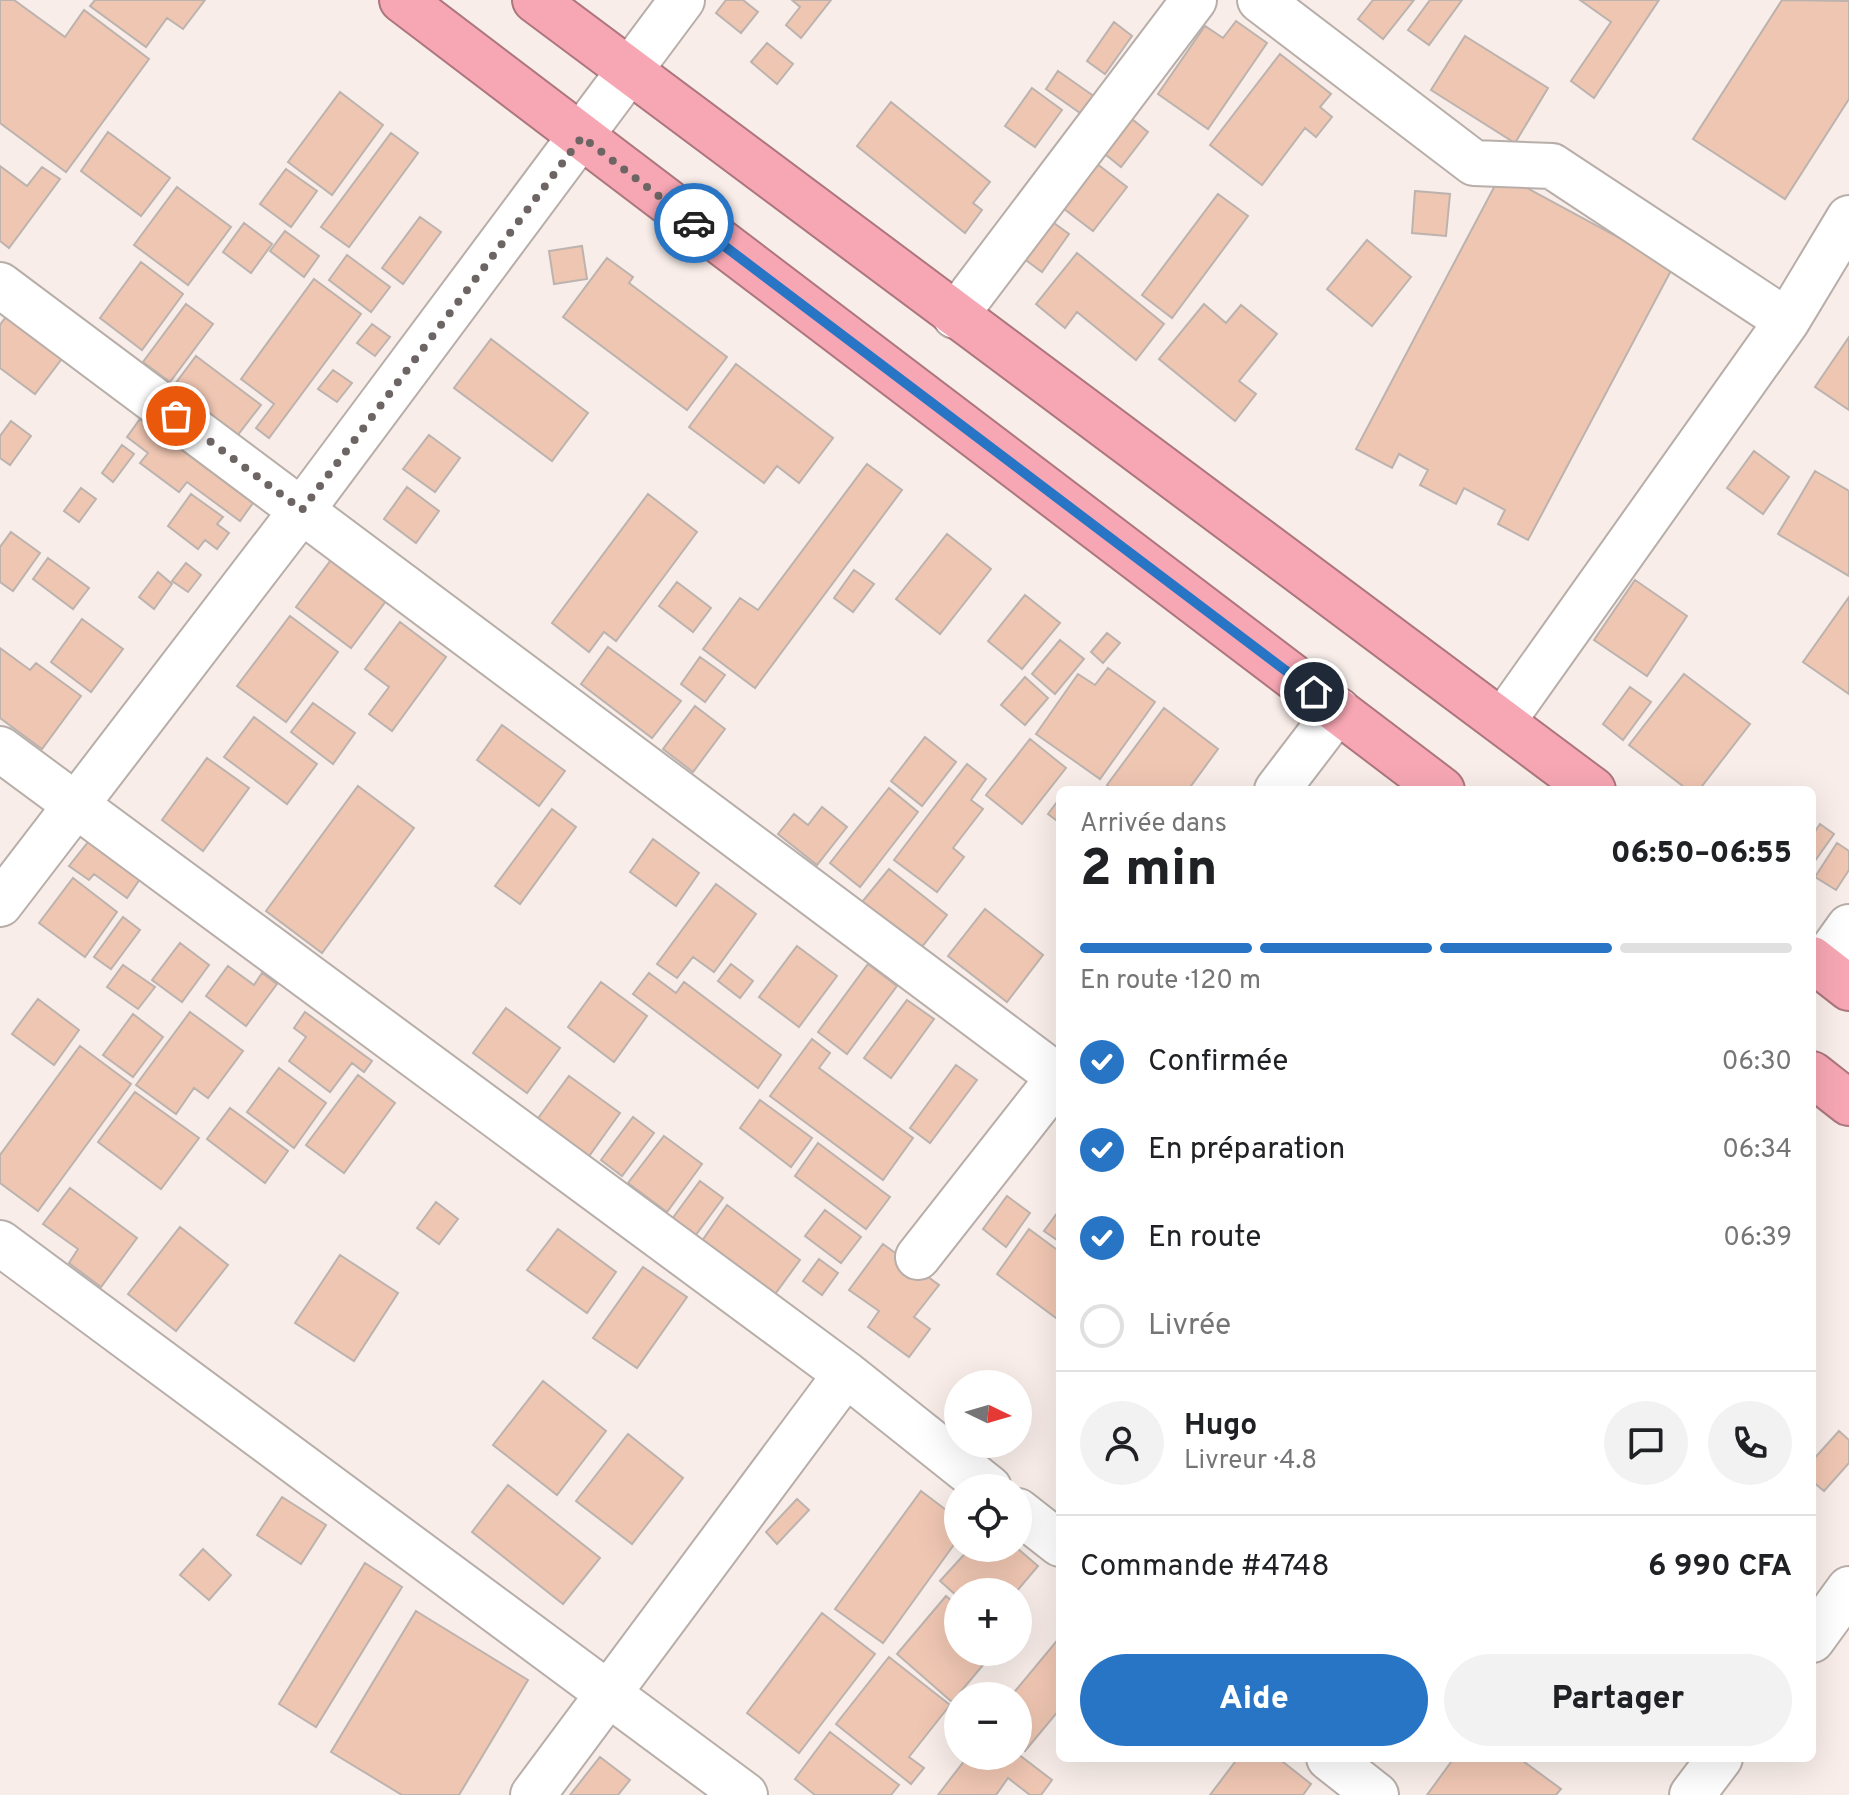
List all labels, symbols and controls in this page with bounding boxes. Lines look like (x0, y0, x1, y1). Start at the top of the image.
courier (654, 183, 734, 263)
icon: car (672, 201, 716, 245)
pin (142, 382, 210, 450)
icon: bag (154, 394, 198, 438)
pin (1280, 658, 1348, 726)
icon: home (1292, 670, 1336, 714)
text: Arrivée dans (1080, 808, 1227, 841)
text: 06:50–06:55 (1611, 836, 1792, 873)
text: 2 min (1080, 838, 1218, 904)
text: En route · 120 m (1080, 965, 1261, 998)
icon: check (1080, 1040, 1124, 1084)
text: Confirmée (1148, 1044, 1288, 1081)
text: 06:30 (1722, 1046, 1792, 1079)
icon: check (1080, 1128, 1124, 1172)
text: En préparation (1148, 1132, 1345, 1169)
text: 06:34 (1722, 1134, 1792, 1167)
icon: check (1080, 1216, 1124, 1260)
text: En route (1148, 1220, 1262, 1257)
text: 06:39 (1723, 1222, 1792, 1255)
text: Livrée (1148, 1308, 1231, 1345)
north arrow (944, 1370, 1032, 1458)
map controls (944, 1370, 1032, 1770)
button: person (1080, 1401, 1164, 1485)
button: chat (1604, 1401, 1688, 1485)
button: phone (1708, 1401, 1792, 1485)
text: Hugo (1184, 1408, 1257, 1445)
text: Livreur · 4.8 (1184, 1445, 1317, 1478)
button: locate (944, 1474, 1032, 1562)
text: Commande #4748 (1080, 1549, 1330, 1586)
text: 6 990 CFA (1648, 1549, 1792, 1586)
button: + (944, 1578, 1032, 1666)
button: Aide (1080, 1654, 1428, 1746)
button: Partager (1444, 1654, 1792, 1746)
button: − (944, 1682, 1032, 1770)

